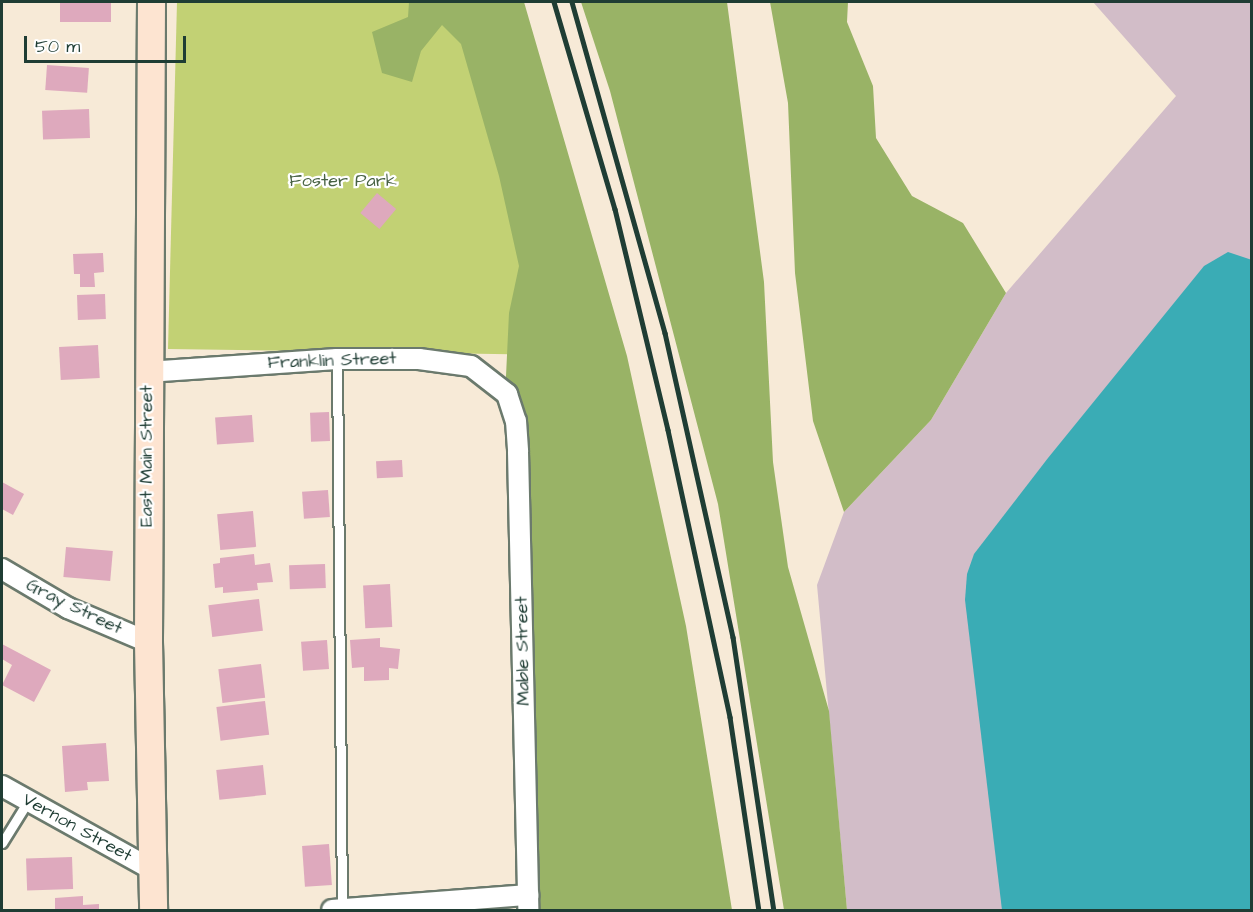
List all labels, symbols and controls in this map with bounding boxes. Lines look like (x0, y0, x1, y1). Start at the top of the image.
scale bar (27, 24, 189, 62)
text: 50 m (35, 34, 80, 59)
park label: Foster Park (289, 170, 397, 192)
street label: Franklin Street (267, 348, 397, 374)
street label: East Main Street (136, 385, 158, 527)
street label: Gray Street (22, 574, 126, 640)
street label: Mable Street (511, 596, 535, 706)
street label: Vernon Street (18, 789, 136, 867)

